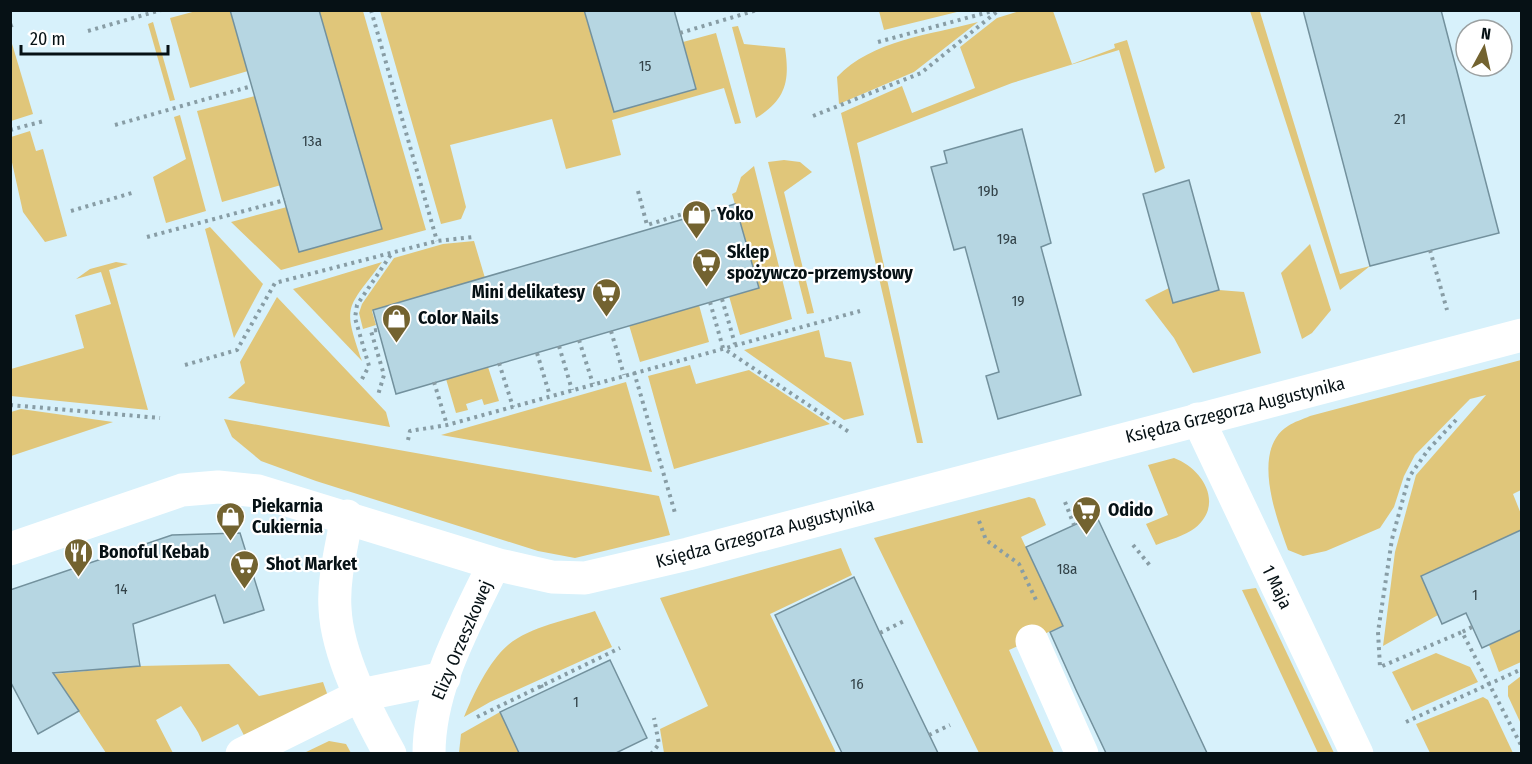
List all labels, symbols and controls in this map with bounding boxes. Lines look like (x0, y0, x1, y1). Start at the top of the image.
scale bar (21, 18, 168, 56)
north arrow (1454, 18, 1514, 78)
text: N (1480, 24, 1492, 44)
text: 20 m (30, 28, 65, 50)
house number: 15 (639, 57, 651, 75)
house number: 21 (1394, 110, 1406, 128)
house number: 13a (302, 132, 322, 150)
house number: 19b (977, 182, 999, 200)
shop icon: Yoko (680, 198, 712, 240)
place label: Yoko (716, 203, 754, 225)
house number: 19a (997, 230, 1017, 248)
place label: Sklep spożywczo-przemysłowy (727, 241, 913, 284)
supermarket icon: Sklep spożywczo-przemysłowy (690, 246, 722, 288)
supermarket icon: Mini delikatesy (590, 276, 622, 318)
place label: Mini delikatesy (472, 281, 585, 303)
house number: 19 (1011, 292, 1025, 310)
shop icon: Color Nails (381, 302, 413, 344)
place label: Color Nails (418, 307, 499, 329)
street label: Księdza Grzegorza Augustynika (1123, 372, 1347, 448)
street label: Księdza Grzegorza Augustynika (653, 493, 877, 573)
supermarket icon: Odido (1071, 494, 1103, 536)
place label: Piekarnia Cukiernia (252, 495, 323, 538)
place label: Odido (1108, 499, 1154, 521)
shop icon: Piekarnia Cukiernia (215, 500, 247, 542)
restaurant icon: Bonoful Kebab (62, 536, 94, 578)
place label: Bonoful Kebab (99, 541, 209, 563)
supermarket icon: Shot Market (229, 548, 261, 590)
place label: Shot Market (266, 553, 358, 575)
house number: 18a (1057, 560, 1077, 578)
street label: 1 Maja (1257, 561, 1297, 613)
street label: Elizy Orzeszkowej (427, 577, 497, 703)
house number: 14 (114, 580, 128, 598)
house number: 1 (1472, 586, 1478, 604)
house number: 16 (850, 675, 864, 693)
house number: 1 (573, 693, 579, 711)

